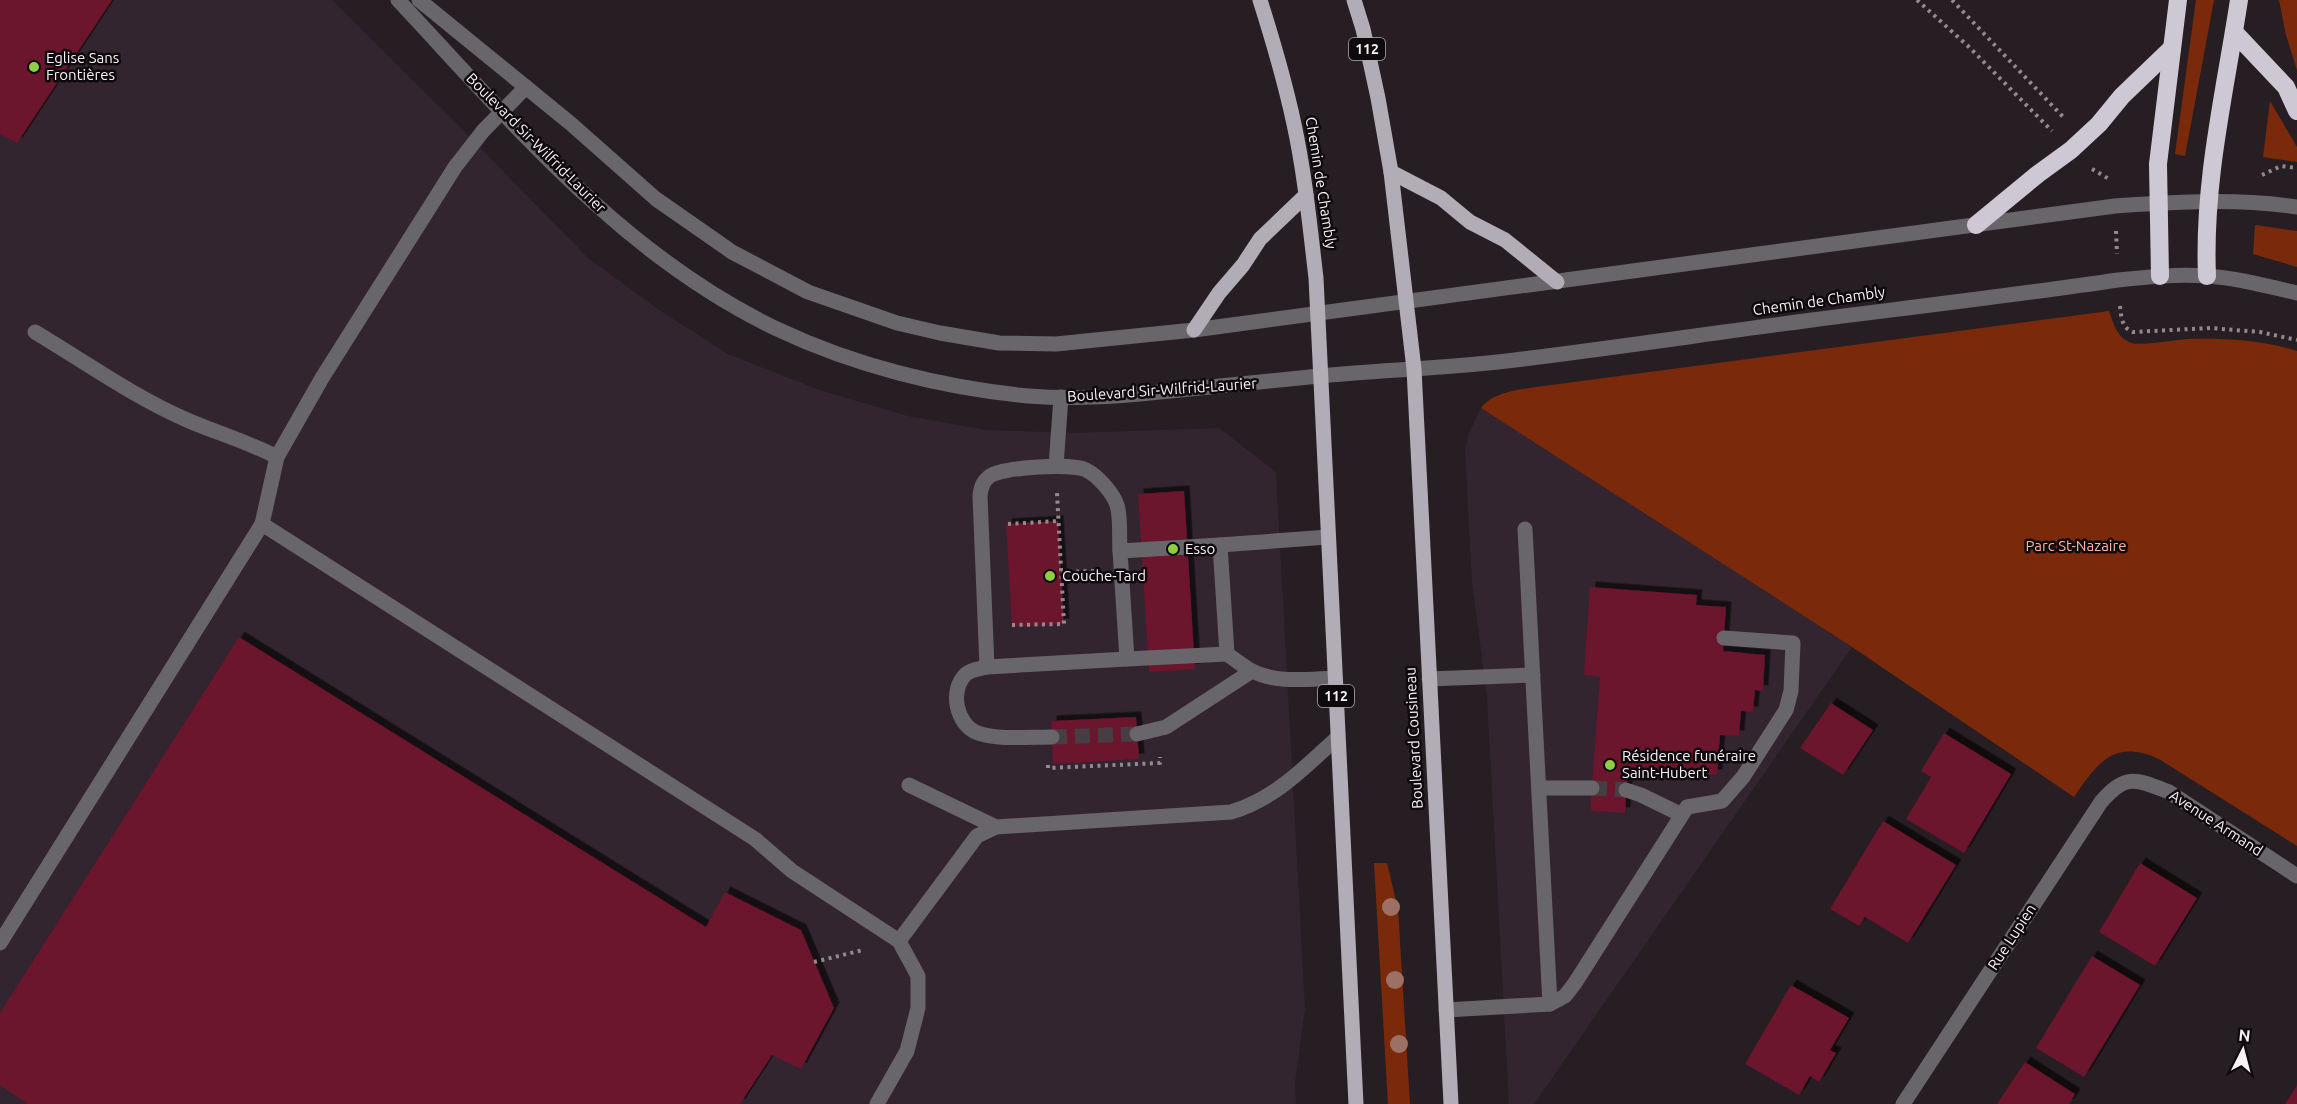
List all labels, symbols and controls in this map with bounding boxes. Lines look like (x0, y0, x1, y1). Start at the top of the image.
road number: 112 (1349, 38, 1385, 60)
place label: Eglise Sans Frontières (46, 49, 119, 83)
marker: Eglise Sans Frontières (27, 60, 41, 74)
street label: Boulevard Sir-Wilfrid-Laurier (463, 69, 610, 216)
street label: Chemin de Chambly (1303, 116, 1340, 250)
street label: Chemin de Chambly (1752, 283, 1886, 318)
street label: Boulevard Sir-Wilfrid-Laurier (1066, 374, 1258, 405)
park label: Parc St-Nazaire (2026, 537, 2126, 554)
place label: Esso (1185, 540, 1215, 557)
marker: Esso (1166, 542, 1180, 556)
place label: Couche-Tard (1062, 567, 1146, 584)
marker: Couche-Tard (1043, 569, 1057, 583)
street label: Boulevard Cousineau (1401, 667, 1426, 809)
road number: 112 (1318, 685, 1354, 707)
place label: Résidence funéraire Saint-Hubert (1622, 747, 1756, 781)
marker: Résidence funéraire Saint-Hubert (1603, 758, 1617, 772)
street label: Avenue Armand (2167, 786, 2266, 859)
street label: Rue Lupien (1984, 901, 2039, 973)
north arrow (2213, 1020, 2273, 1080)
text: N (2238, 1026, 2251, 1045)

